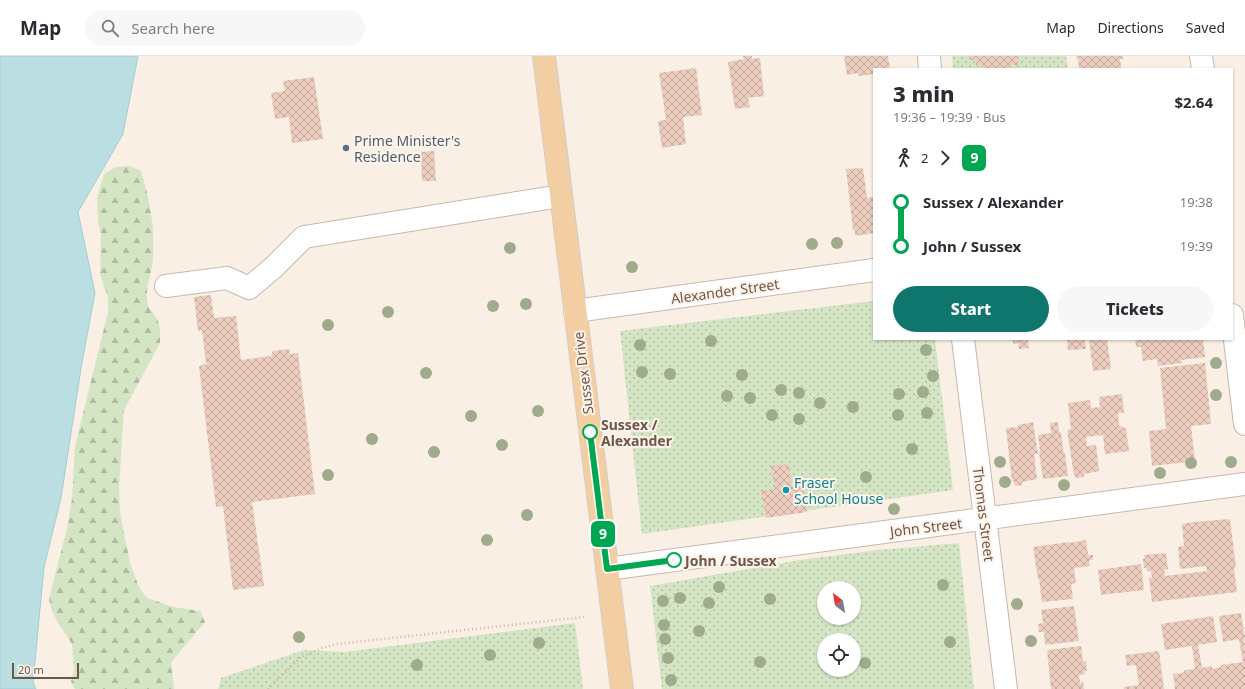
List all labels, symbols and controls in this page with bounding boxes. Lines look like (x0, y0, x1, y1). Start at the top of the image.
search box (85, 10, 365, 46)
text: Map (20, 15, 61, 41)
icon: search (99, 17, 121, 39)
text: Search here (131, 18, 215, 38)
text: Map (1046, 18, 1075, 37)
text: Directions (1097, 18, 1164, 37)
text: Saved (1186, 18, 1225, 37)
text: 3 min (893, 78, 954, 108)
text: $2.64 (1174, 92, 1213, 112)
text: 19:36 – 19:39 · Bus (893, 108, 1006, 126)
place label: Prime Minister's Residence (354, 131, 461, 166)
marker: Prime Minister's Residence (341, 143, 351, 153)
icon: walk (893, 147, 915, 169)
icon: forward (934, 147, 956, 169)
text: 9 (970, 148, 978, 167)
text: 2 (921, 149, 928, 167)
text: Sussex / Alexander (923, 192, 1063, 212)
text: 19:38 (1180, 193, 1213, 211)
text: John / Sussex (923, 236, 1021, 256)
text: 19:39 (1180, 237, 1213, 255)
street label: Alexander Street (670, 274, 780, 308)
button: Start (893, 286, 1049, 332)
button: Tickets (1057, 286, 1213, 332)
street label: Sussex Drive (568, 331, 597, 415)
place label: Sussex / Alexander (601, 415, 673, 450)
marker: Sussex / Alexander (582, 424, 598, 440)
street label: Thomas Street (969, 466, 999, 562)
place label: Fraser School House (794, 473, 883, 508)
marker: Fraser School House (781, 485, 791, 495)
street label: John Street (887, 513, 963, 541)
line badge: 9 (590, 521, 616, 547)
text: 9 (599, 524, 607, 543)
place label: John / Sussex (683, 551, 778, 570)
marker: John / Sussex (666, 552, 682, 568)
north arrow (817, 581, 861, 625)
map controls (817, 581, 861, 677)
button: locate (817, 633, 861, 677)
scale bar (12, 661, 79, 680)
text: 20 m (18, 662, 44, 677)

